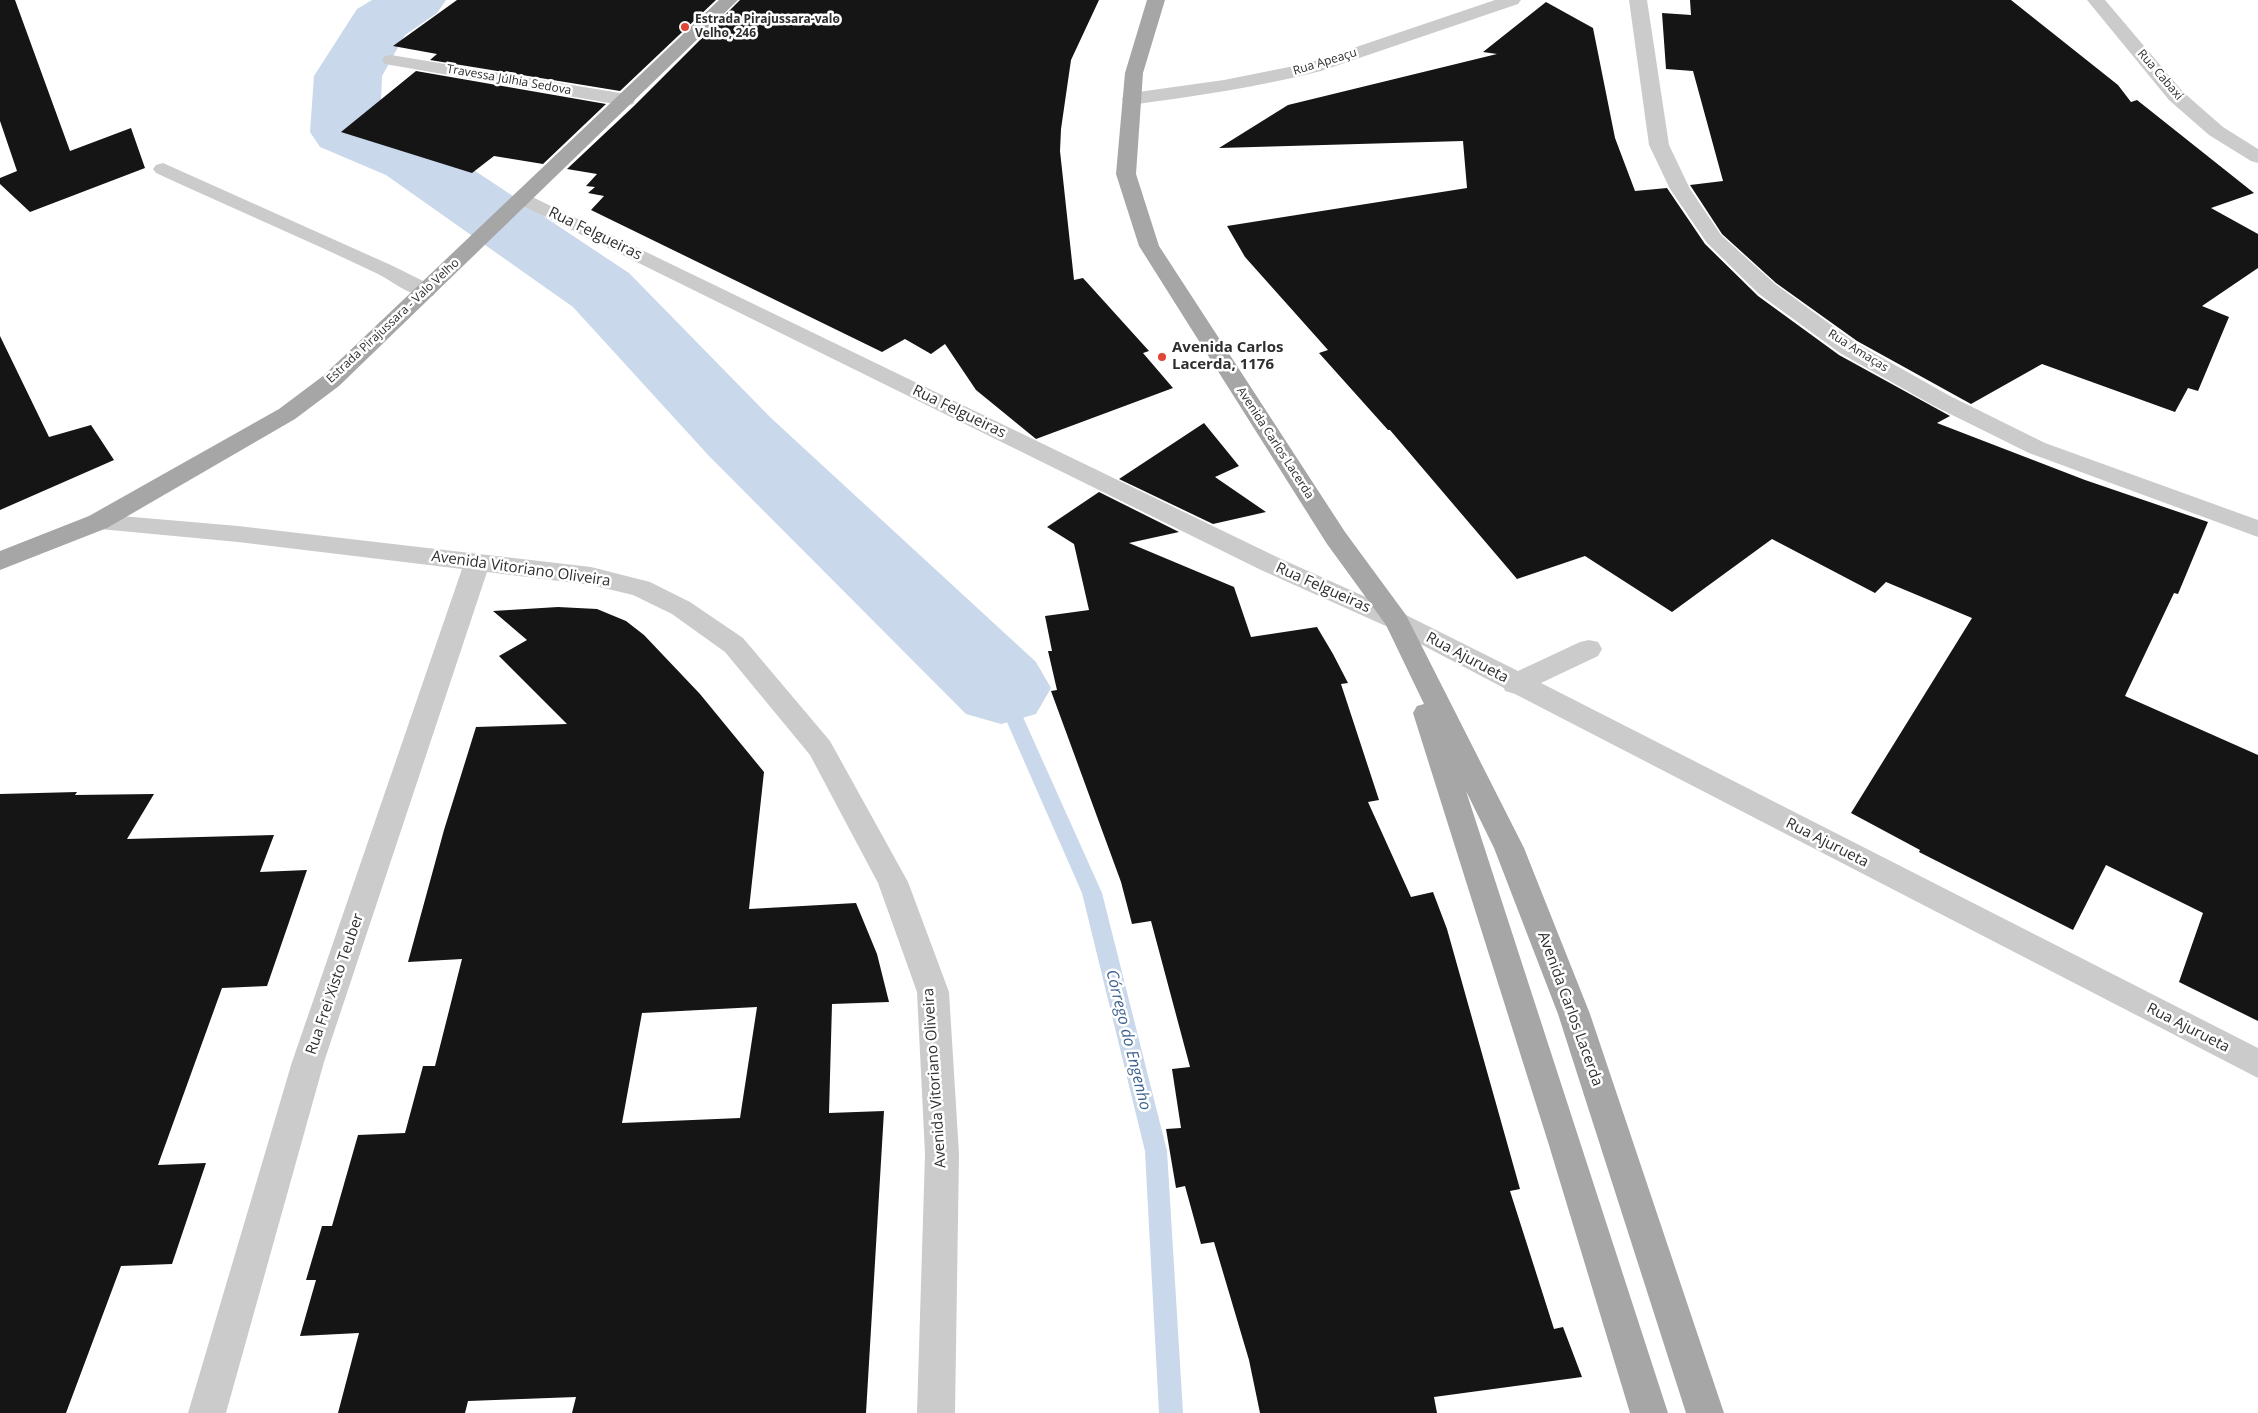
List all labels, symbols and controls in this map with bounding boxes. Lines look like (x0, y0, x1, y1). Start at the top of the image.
place label: Estrada Pirajussara-valo Velho, 246 (695, 13, 840, 41)
marker: Estrada Pirajussara-valo Velho, 246 (679, 21, 691, 33)
street label: Rua Apeaçu (1291, 45, 1359, 79)
street label: Rua Cabaxi (2134, 47, 2186, 103)
street label: Travessa Júlhia Sedova (445, 62, 573, 98)
street label: Rua Felgueiras (545, 204, 645, 264)
street label: Estrada Pirajussara - Valo Velho (324, 256, 462, 386)
street label: Rua Amaças (1825, 327, 1891, 375)
place label: Avenida Carlos Lacerda, 1176 (1172, 339, 1283, 374)
marker: Avenida Carlos Lacerda, 1176 (1156, 351, 1168, 363)
street label: Rua Felgueiras (909, 382, 1009, 442)
street label: Avenida Carlos Lacerda (1233, 384, 1317, 502)
street label: Avenida Vitoriano Oliveira (430, 548, 612, 590)
street label: Rua Felgueiras (1273, 559, 1373, 617)
street label: Rua Ajurueta (1423, 629, 1511, 687)
street label: Rua Ajurueta (1783, 814, 1871, 872)
street label: Rua Frei Xisto Teuber (302, 911, 368, 1057)
street label: Avenida Carlos Lacerda (1534, 929, 1606, 1089)
water label: Córrego do Engenho (1101, 968, 1155, 1112)
street label: Avenida Vitoriano Oliveira (920, 987, 950, 1169)
street label: Rua Ajurueta (2144, 999, 2232, 1057)

